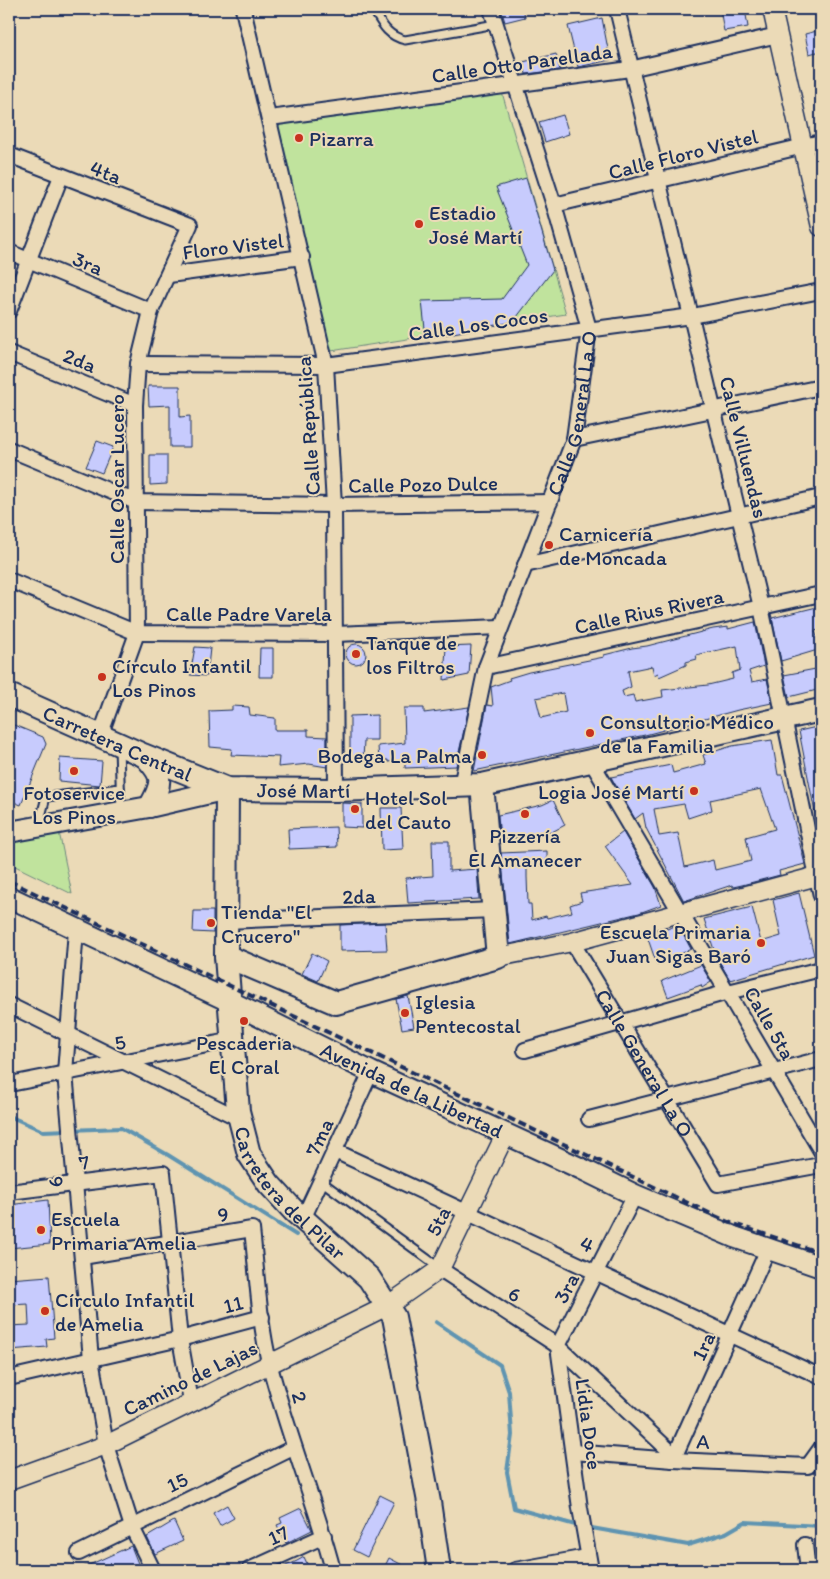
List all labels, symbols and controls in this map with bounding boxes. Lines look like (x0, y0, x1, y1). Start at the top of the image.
street label: Calle Otto Parellada (430, 38, 614, 88)
street label: Calle Floro Vistel (606, 123, 760, 185)
place label: Pizarra (309, 126, 374, 151)
marker: Pizarra (293, 132, 305, 144)
street label: 4ta (87, 155, 125, 189)
place label: Estadio José Martí (429, 200, 523, 249)
marker: Estadio José Martí (413, 218, 425, 230)
street label: Floro Vistel (181, 227, 285, 265)
street label: 3ra (69, 245, 107, 281)
street label: Calle Los Cocos (407, 302, 549, 346)
street label: Calle General La O (541, 329, 601, 499)
street label: 2da (60, 342, 100, 378)
street label: Calle República (291, 356, 325, 496)
street label: Calle Villuendas (714, 374, 774, 520)
street label: Calle Oscar Lucero (104, 394, 129, 564)
street label: Calle Pozo Dulce (348, 470, 498, 498)
place label: Carnicería de Moncada (559, 521, 667, 570)
marker: Carnicería de Moncada (543, 539, 555, 551)
street label: Calle Rius Rivera (572, 583, 726, 639)
street label: Calle Padre Varela (166, 601, 332, 626)
place label: Tanque de los Filtros (366, 630, 457, 679)
marker: Tanque de los Filtros (350, 648, 362, 660)
place label: Círculo Infantil Los Pinos (112, 653, 251, 702)
marker: Círculo Infantil Los Pinos (96, 671, 108, 683)
street label: Carretera Central (39, 699, 196, 786)
place label: Consultorio Médico de la Familia (600, 709, 774, 758)
marker: Consultorio Médico de la Familia (584, 727, 596, 739)
place label: Bodega La Palma (317, 743, 472, 768)
marker: Bodega La Palma (476, 749, 488, 761)
marker: Fotoservice Los Pinos (68, 765, 80, 777)
street label: José Martí (257, 777, 351, 803)
place label: Logia José Martí (538, 779, 685, 804)
place label: Fotoservice Los Pinos (23, 780, 125, 829)
place label: Hotel Sol del Cauto (365, 785, 451, 834)
marker: Logia José Martí (688, 785, 700, 797)
marker: Hotel Sol del Cauto (349, 803, 361, 815)
marker: Pizzería El Amanecer (519, 808, 531, 820)
place label: Pizzería El Amanecer (468, 823, 582, 872)
street label: 2da (342, 883, 376, 909)
place label: Tienda "El Crucero" (221, 899, 312, 948)
marker: Tienda "El Crucero" (205, 917, 217, 929)
place label: Escuela Primaria Juan Sigas Baró (600, 919, 751, 968)
marker: Escuela Primaria Juan Sigas Baró (755, 937, 767, 949)
street label: Calle 5ta (739, 982, 801, 1064)
street label: Calle General La O (591, 984, 699, 1141)
place label: Iglesia Pentecostal (415, 989, 521, 1038)
marker: Iglesia Pentecostal (399, 1007, 411, 1019)
marker: Pescaderia El Coral (238, 1015, 250, 1027)
street label: 5 (112, 1029, 128, 1055)
place label: Pescaderia El Coral (196, 1030, 292, 1079)
street label: Avenida de la Libertad (317, 1037, 508, 1144)
street label: 7ma (299, 1114, 339, 1160)
street label: Carretera del Pilar (230, 1123, 351, 1264)
street label: 7 (78, 1149, 90, 1175)
street label: 6 (42, 1175, 68, 1189)
street label: 9 (216, 1201, 230, 1227)
street label: 5ta (420, 1202, 456, 1240)
place label: Escuela Primaria Amelia (51, 1206, 197, 1255)
marker: Escuela Primaria Amelia (35, 1224, 47, 1236)
street label: 4 (576, 1230, 598, 1258)
street label: 3ra (548, 1269, 584, 1307)
street label: 6 (504, 1280, 526, 1308)
place label: Círculo Infantil de Amelia (55, 1287, 194, 1336)
street label: 11 (220, 1289, 246, 1319)
marker: Círculo Infantil de Amelia (39, 1305, 51, 1317)
street label: 1ra (686, 1328, 720, 1364)
street label: Camino de Lajas (119, 1335, 261, 1421)
street label: Lidia Doce (570, 1377, 608, 1471)
street label: 2 (286, 1388, 314, 1406)
street label: A (696, 1428, 711, 1454)
street label: 15 (162, 1466, 192, 1498)
street label: 17 (264, 1519, 292, 1551)

